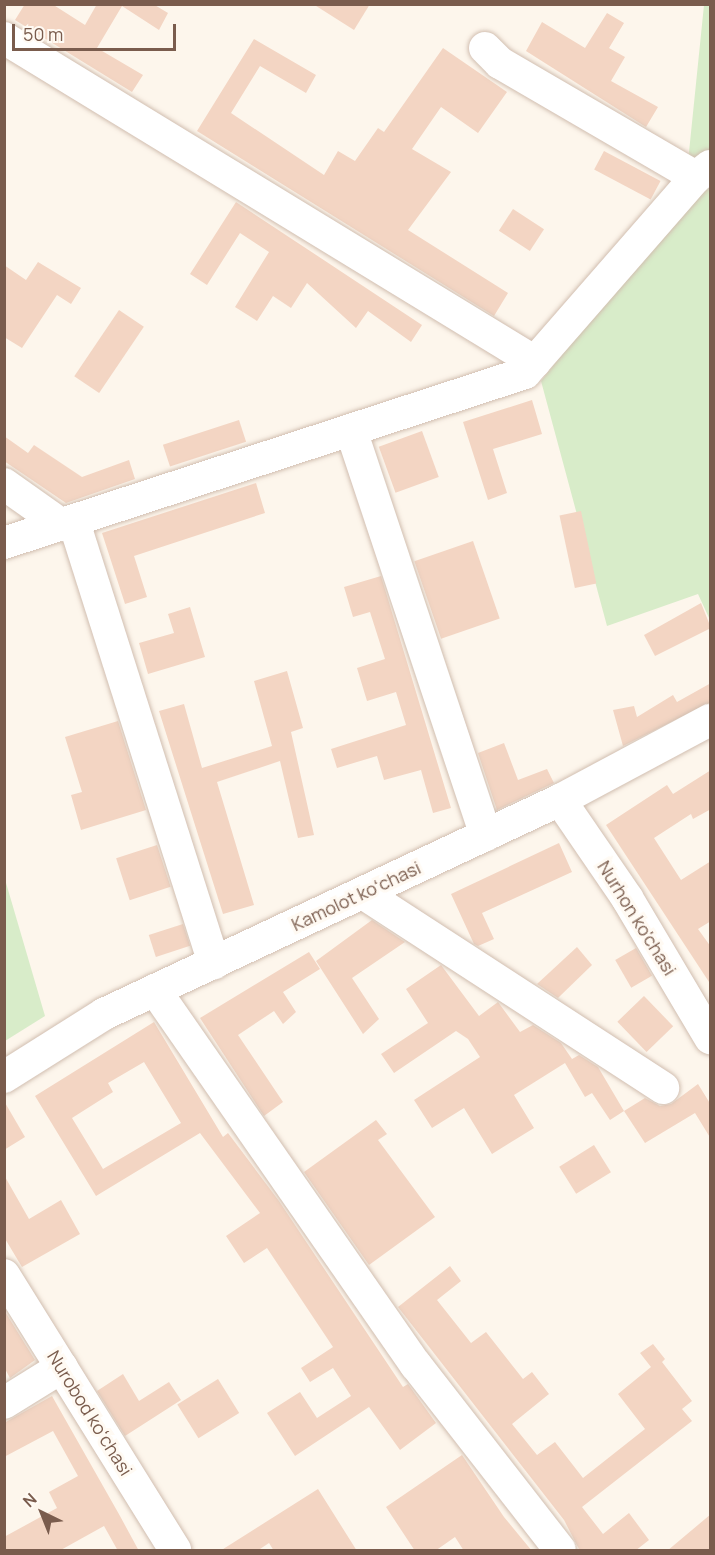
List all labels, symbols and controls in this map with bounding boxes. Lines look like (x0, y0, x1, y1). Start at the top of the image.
scale bar (15, 12, 178, 50)
text: 50 m (23, 22, 63, 46)
street label: Kamolot koʻchasi (288, 857, 424, 935)
street label: Nurhon ko'chasi (593, 857, 681, 979)
street label: Nurobod koʻchasi (43, 1347, 137, 1479)
north arrow (12, 1483, 72, 1543)
text: N (18, 1488, 41, 1512)

